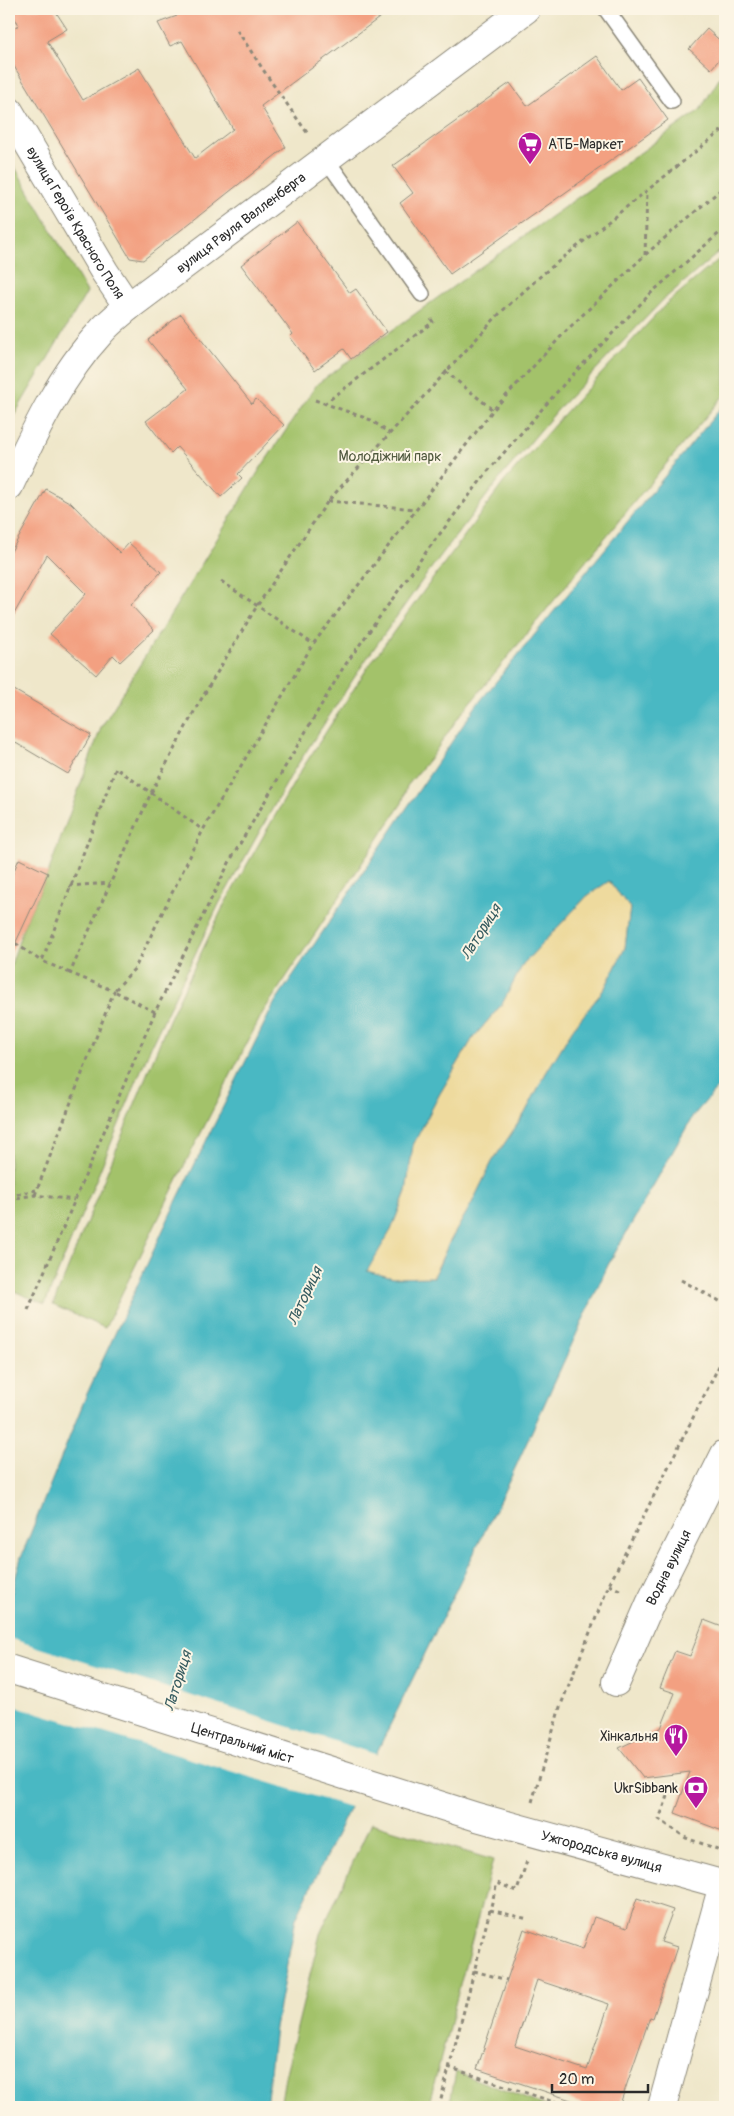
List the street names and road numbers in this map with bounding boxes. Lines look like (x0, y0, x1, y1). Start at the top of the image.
street label: вулиця Героїв Красного Поля (23, 143, 129, 302)
street label: вулиця Рауля Валленберга (173, 169, 309, 276)
street label: Водна вулиця (642, 1527, 694, 1608)
street label: Центральний міст (189, 1719, 296, 1767)
street label: Ужгородська вулиця (539, 1826, 664, 1876)

